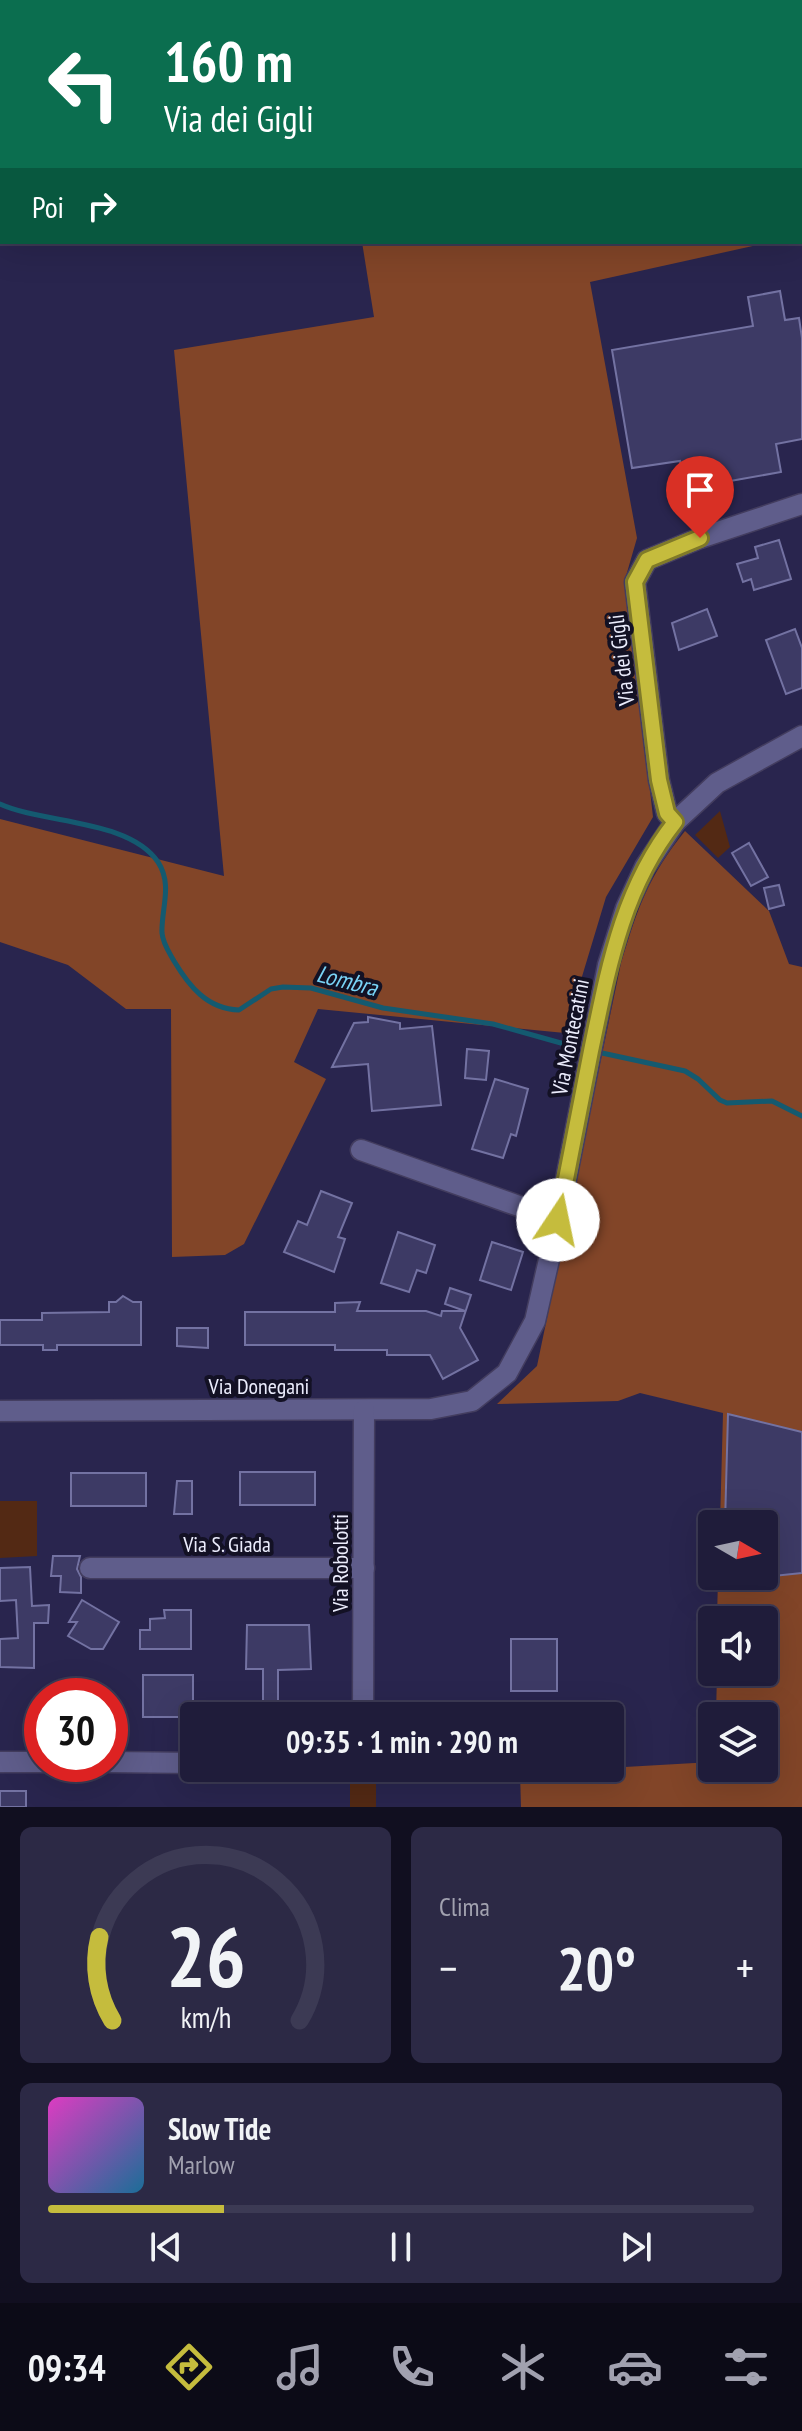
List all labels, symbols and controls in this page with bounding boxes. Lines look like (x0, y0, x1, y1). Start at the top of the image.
text: 160 m (164, 25, 293, 97)
icon: left (32, 32, 136, 136)
text: Via dei Gigli (164, 95, 314, 142)
icon: right (80, 184, 124, 228)
text: Poi (32, 187, 64, 226)
pin (666, 456, 734, 538)
icon: arrive (678, 468, 722, 512)
street label: Via dei Gigli (602, 613, 641, 708)
water label: Lombra (314, 958, 382, 1003)
street label: Via Montecatini (545, 976, 595, 1099)
position arrow (516, 1178, 600, 1262)
street label: Via Donegani (208, 1372, 309, 1400)
north arrow (698, 1510, 778, 1590)
map controls (698, 1510, 778, 1782)
street label: Via Robolotti (326, 1514, 354, 1613)
street label: Via S. Giada (182, 1530, 271, 1558)
button: sound (698, 1606, 778, 1686)
speed limit sign: 30 (24, 1678, 128, 1782)
button: layers (698, 1702, 778, 1782)
text: 09:35 · 1 min · 290 m (286, 1722, 518, 1761)
text: Clima (439, 1890, 490, 1923)
text: 26 (166, 1902, 245, 2010)
text: 20° (557, 1929, 636, 2007)
text: − (439, 1939, 457, 1996)
text: + (736, 1939, 754, 1996)
text: km/h (180, 1999, 231, 2036)
text: Slow Tide (168, 2109, 271, 2148)
text: Marlow (168, 2148, 234, 2181)
icon: previous (144, 2225, 188, 2269)
icon: pause (379, 2225, 423, 2269)
icon: next (614, 2225, 658, 2269)
icon: directions (161, 2339, 217, 2395)
icon: music (272, 2339, 328, 2395)
icon: phone (384, 2339, 440, 2395)
icon: climate (495, 2339, 551, 2395)
icon: car (607, 2339, 663, 2395)
icon: filters (718, 2339, 774, 2395)
text: 09:34 (28, 2344, 106, 2391)

